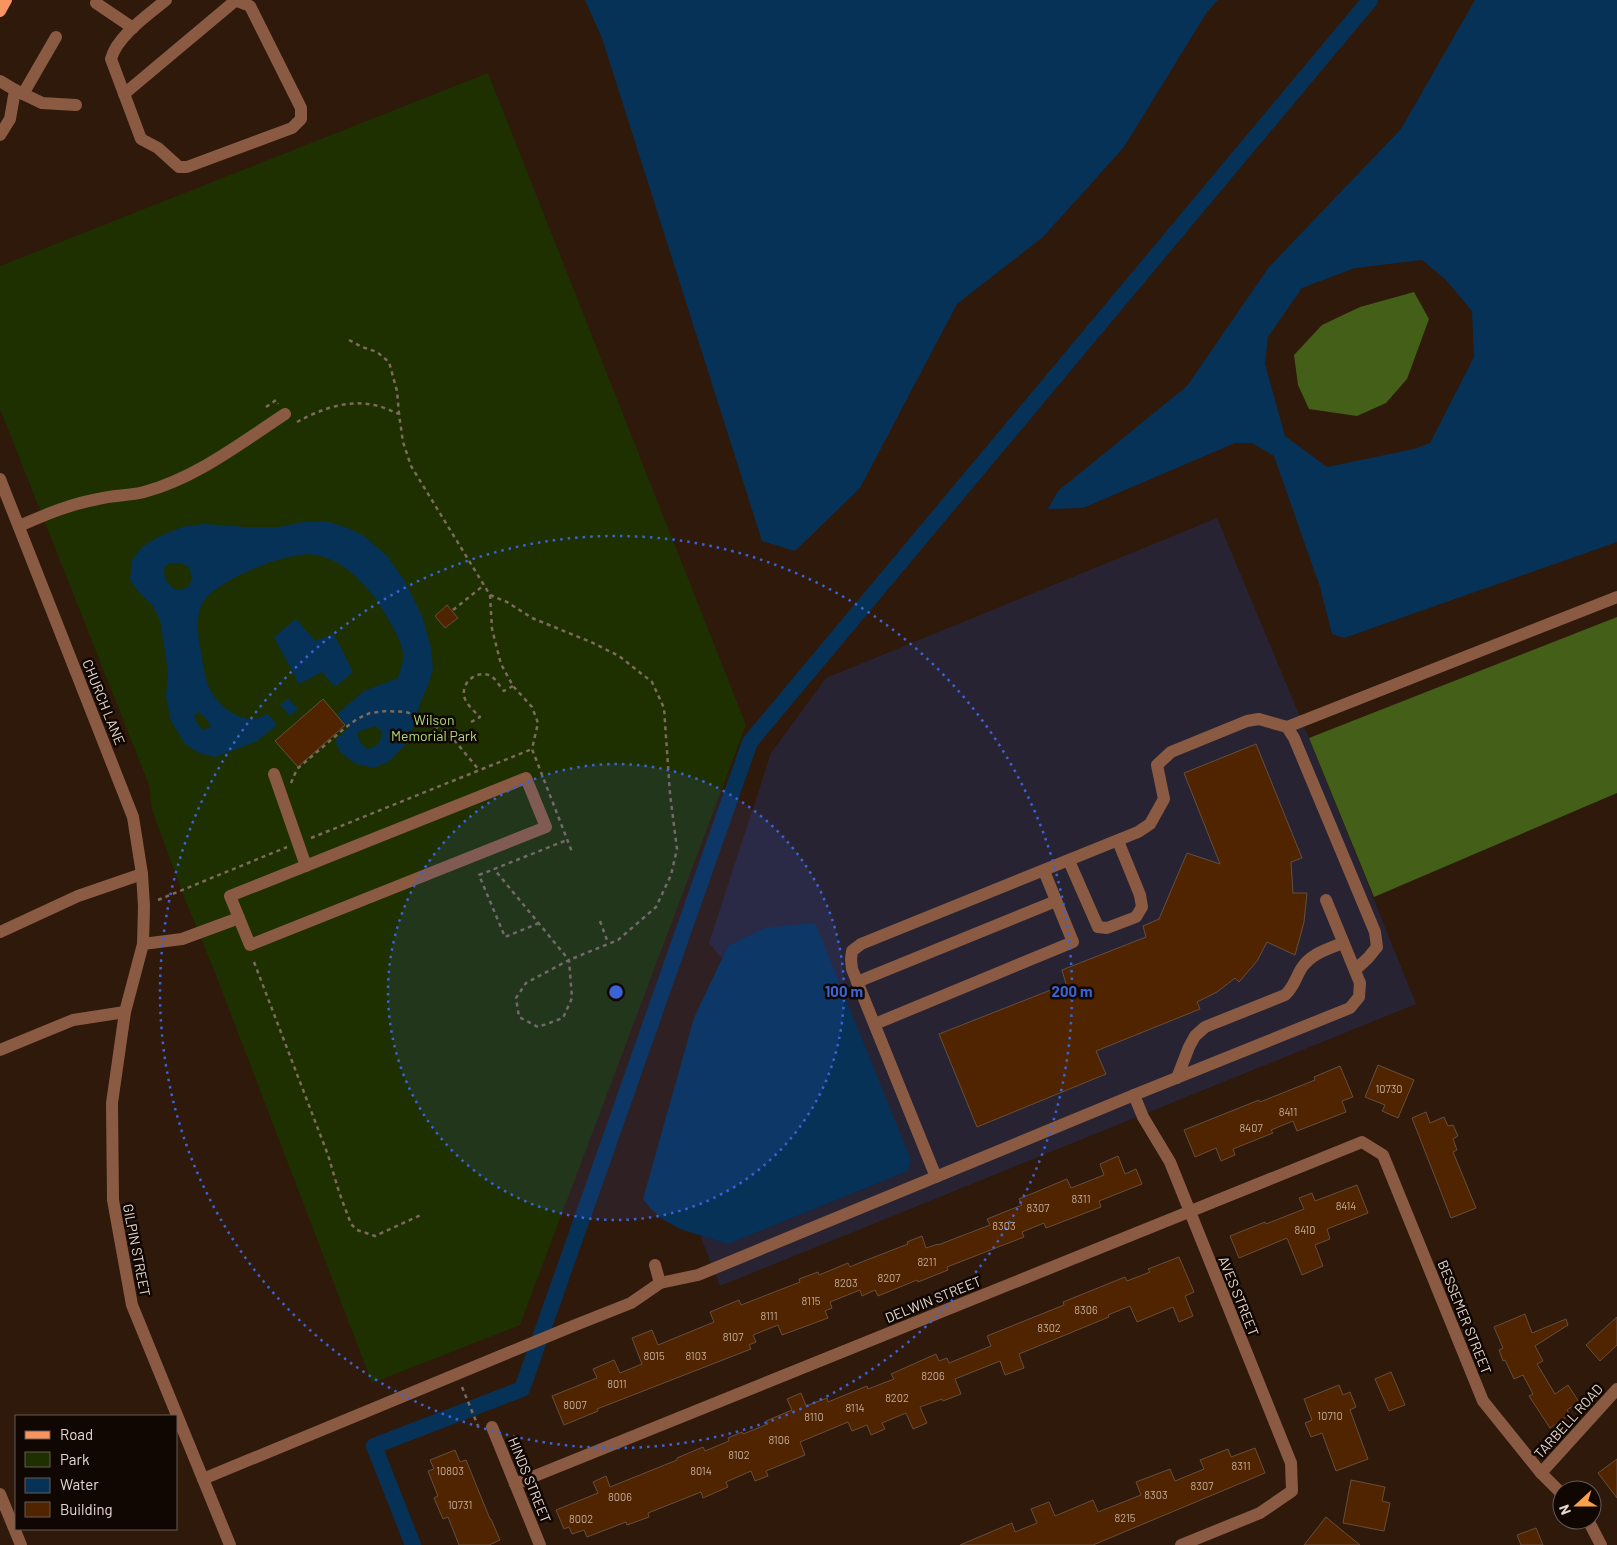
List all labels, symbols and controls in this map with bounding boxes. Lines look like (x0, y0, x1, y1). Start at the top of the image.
street label: CHURCH LANE (79, 657, 129, 747)
park label: Wilson Memorial Park (391, 711, 477, 744)
text: 100 m (825, 982, 863, 1000)
text: 200 m (1051, 982, 1093, 1000)
centre of rings (607, 983, 625, 1001)
house number: 10730 (1375, 1082, 1403, 1095)
house number: 8411 (1279, 1105, 1297, 1118)
house number: 8407 (1239, 1121, 1263, 1134)
house number: 8311 (1071, 1192, 1091, 1205)
house number: 8414 (1336, 1199, 1356, 1212)
house number: 8307 (1027, 1201, 1049, 1214)
street label: GILPIN STREET (120, 1202, 154, 1298)
house number: 8303 (992, 1219, 1016, 1232)
house number: 8410 (1295, 1223, 1315, 1236)
street label: AVES STREET (1215, 1254, 1263, 1338)
house number: 8211 (917, 1255, 937, 1268)
street label: BESSEMER STREET (1434, 1258, 1496, 1376)
house number: 8207 (877, 1271, 901, 1284)
street label: DELWIN STREET (882, 1272, 984, 1326)
house number: 8203 (834, 1276, 858, 1289)
house number: 8115 (802, 1294, 821, 1307)
house number: 8306 (1074, 1303, 1098, 1316)
house number: 8111 (760, 1309, 778, 1322)
house number: 8302 (1037, 1321, 1061, 1334)
house number: 8107 (723, 1330, 743, 1343)
house number: 8015 (643, 1349, 665, 1362)
house number: 8103 (685, 1349, 707, 1362)
house number: 8206 (921, 1369, 945, 1382)
house number: 8011 (607, 1377, 627, 1390)
street label: TARBELL ROAD (1530, 1380, 1606, 1462)
house number: 8202 (885, 1391, 909, 1404)
house number: 8007 (563, 1398, 587, 1411)
house number: 8114 (845, 1401, 865, 1414)
house number: 10710 (1317, 1409, 1343, 1422)
house number: 8110 (804, 1410, 824, 1423)
legend (15, 1415, 178, 1530)
text: Road (60, 1425, 93, 1443)
house number: 8106 (768, 1433, 790, 1446)
street label: HINDS STREET (505, 1435, 555, 1525)
house number: 8102 (728, 1448, 750, 1461)
text: Park (60, 1450, 90, 1468)
house number: 8311 (1231, 1459, 1251, 1472)
house number: 10803 (436, 1464, 464, 1477)
house number: 8014 (690, 1464, 712, 1477)
text: Water (60, 1475, 99, 1493)
house number: 8307 (1191, 1479, 1213, 1492)
north arrow (1552, 1480, 1602, 1530)
house number: 8303 (1144, 1488, 1168, 1501)
house number: 8006 (608, 1490, 632, 1503)
house number: 10731 (448, 1498, 472, 1511)
text: Building (60, 1500, 113, 1518)
text: N (1555, 1502, 1574, 1517)
house number: 8215 (1115, 1511, 1136, 1524)
house number: 8002 (569, 1512, 593, 1525)

